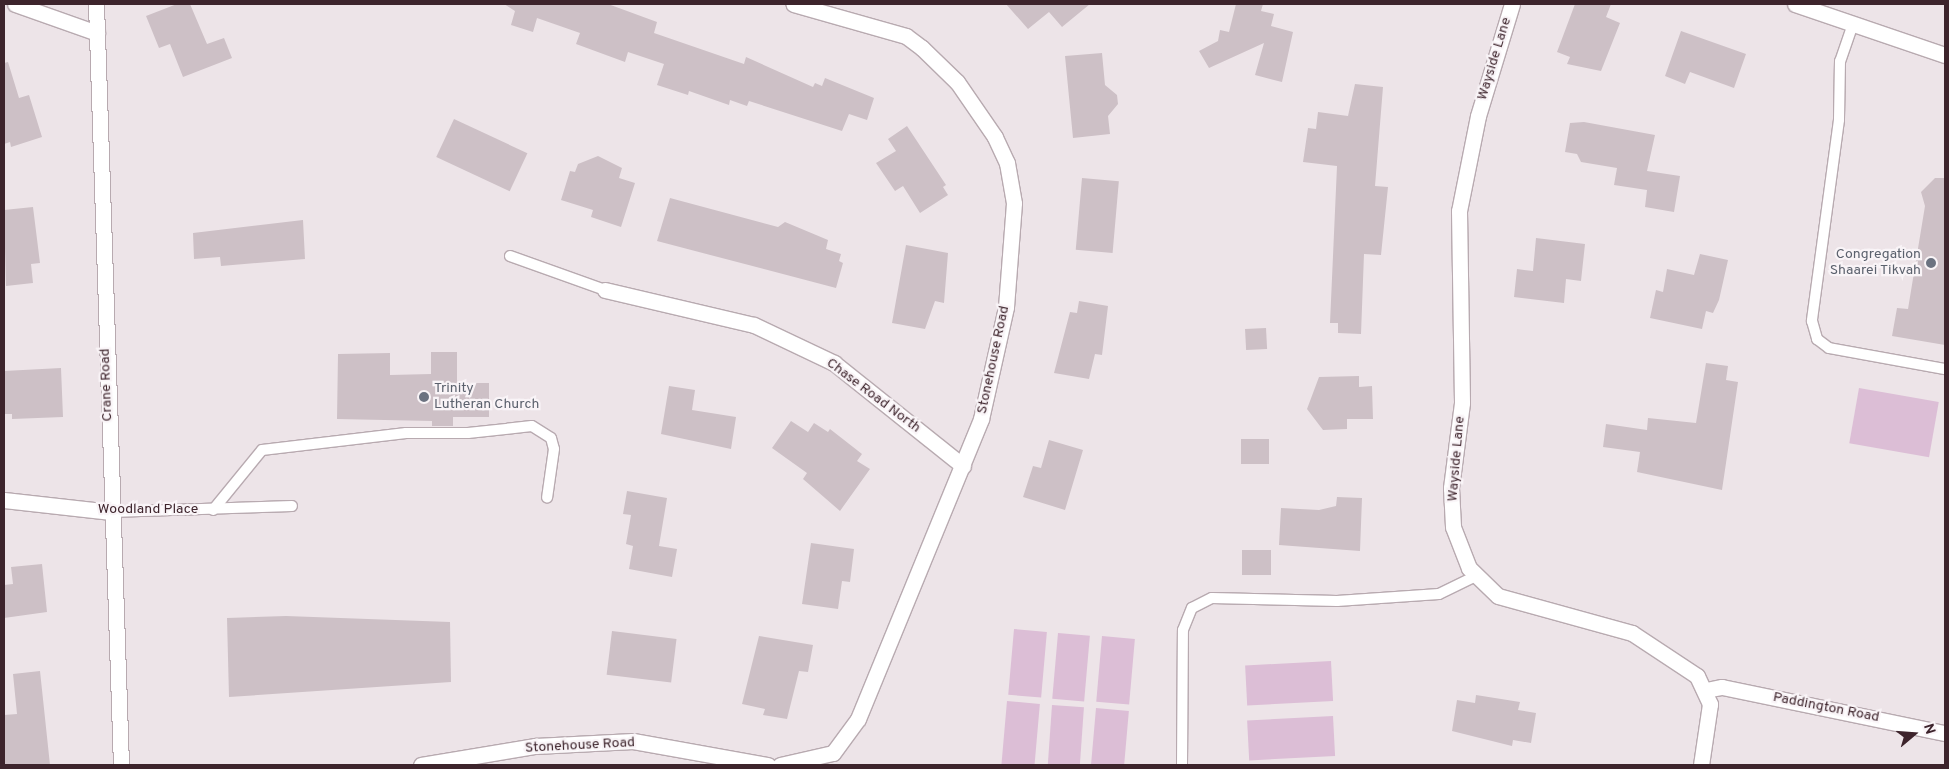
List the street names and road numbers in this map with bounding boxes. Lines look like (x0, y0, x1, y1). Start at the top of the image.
street label: Wayside Lane (1474, 16, 1516, 102)
street label: Stonehouse Road (974, 304, 1014, 416)
street label: Crane Road (97, 348, 117, 422)
street label: Chase Road North (823, 355, 923, 437)
street label: Wayside Lane (1445, 416, 1469, 502)
street label: Woodland Place (98, 502, 198, 518)
street label: Paddington Road (1771, 689, 1881, 727)
street label: Stonehouse Road (525, 735, 635, 757)

